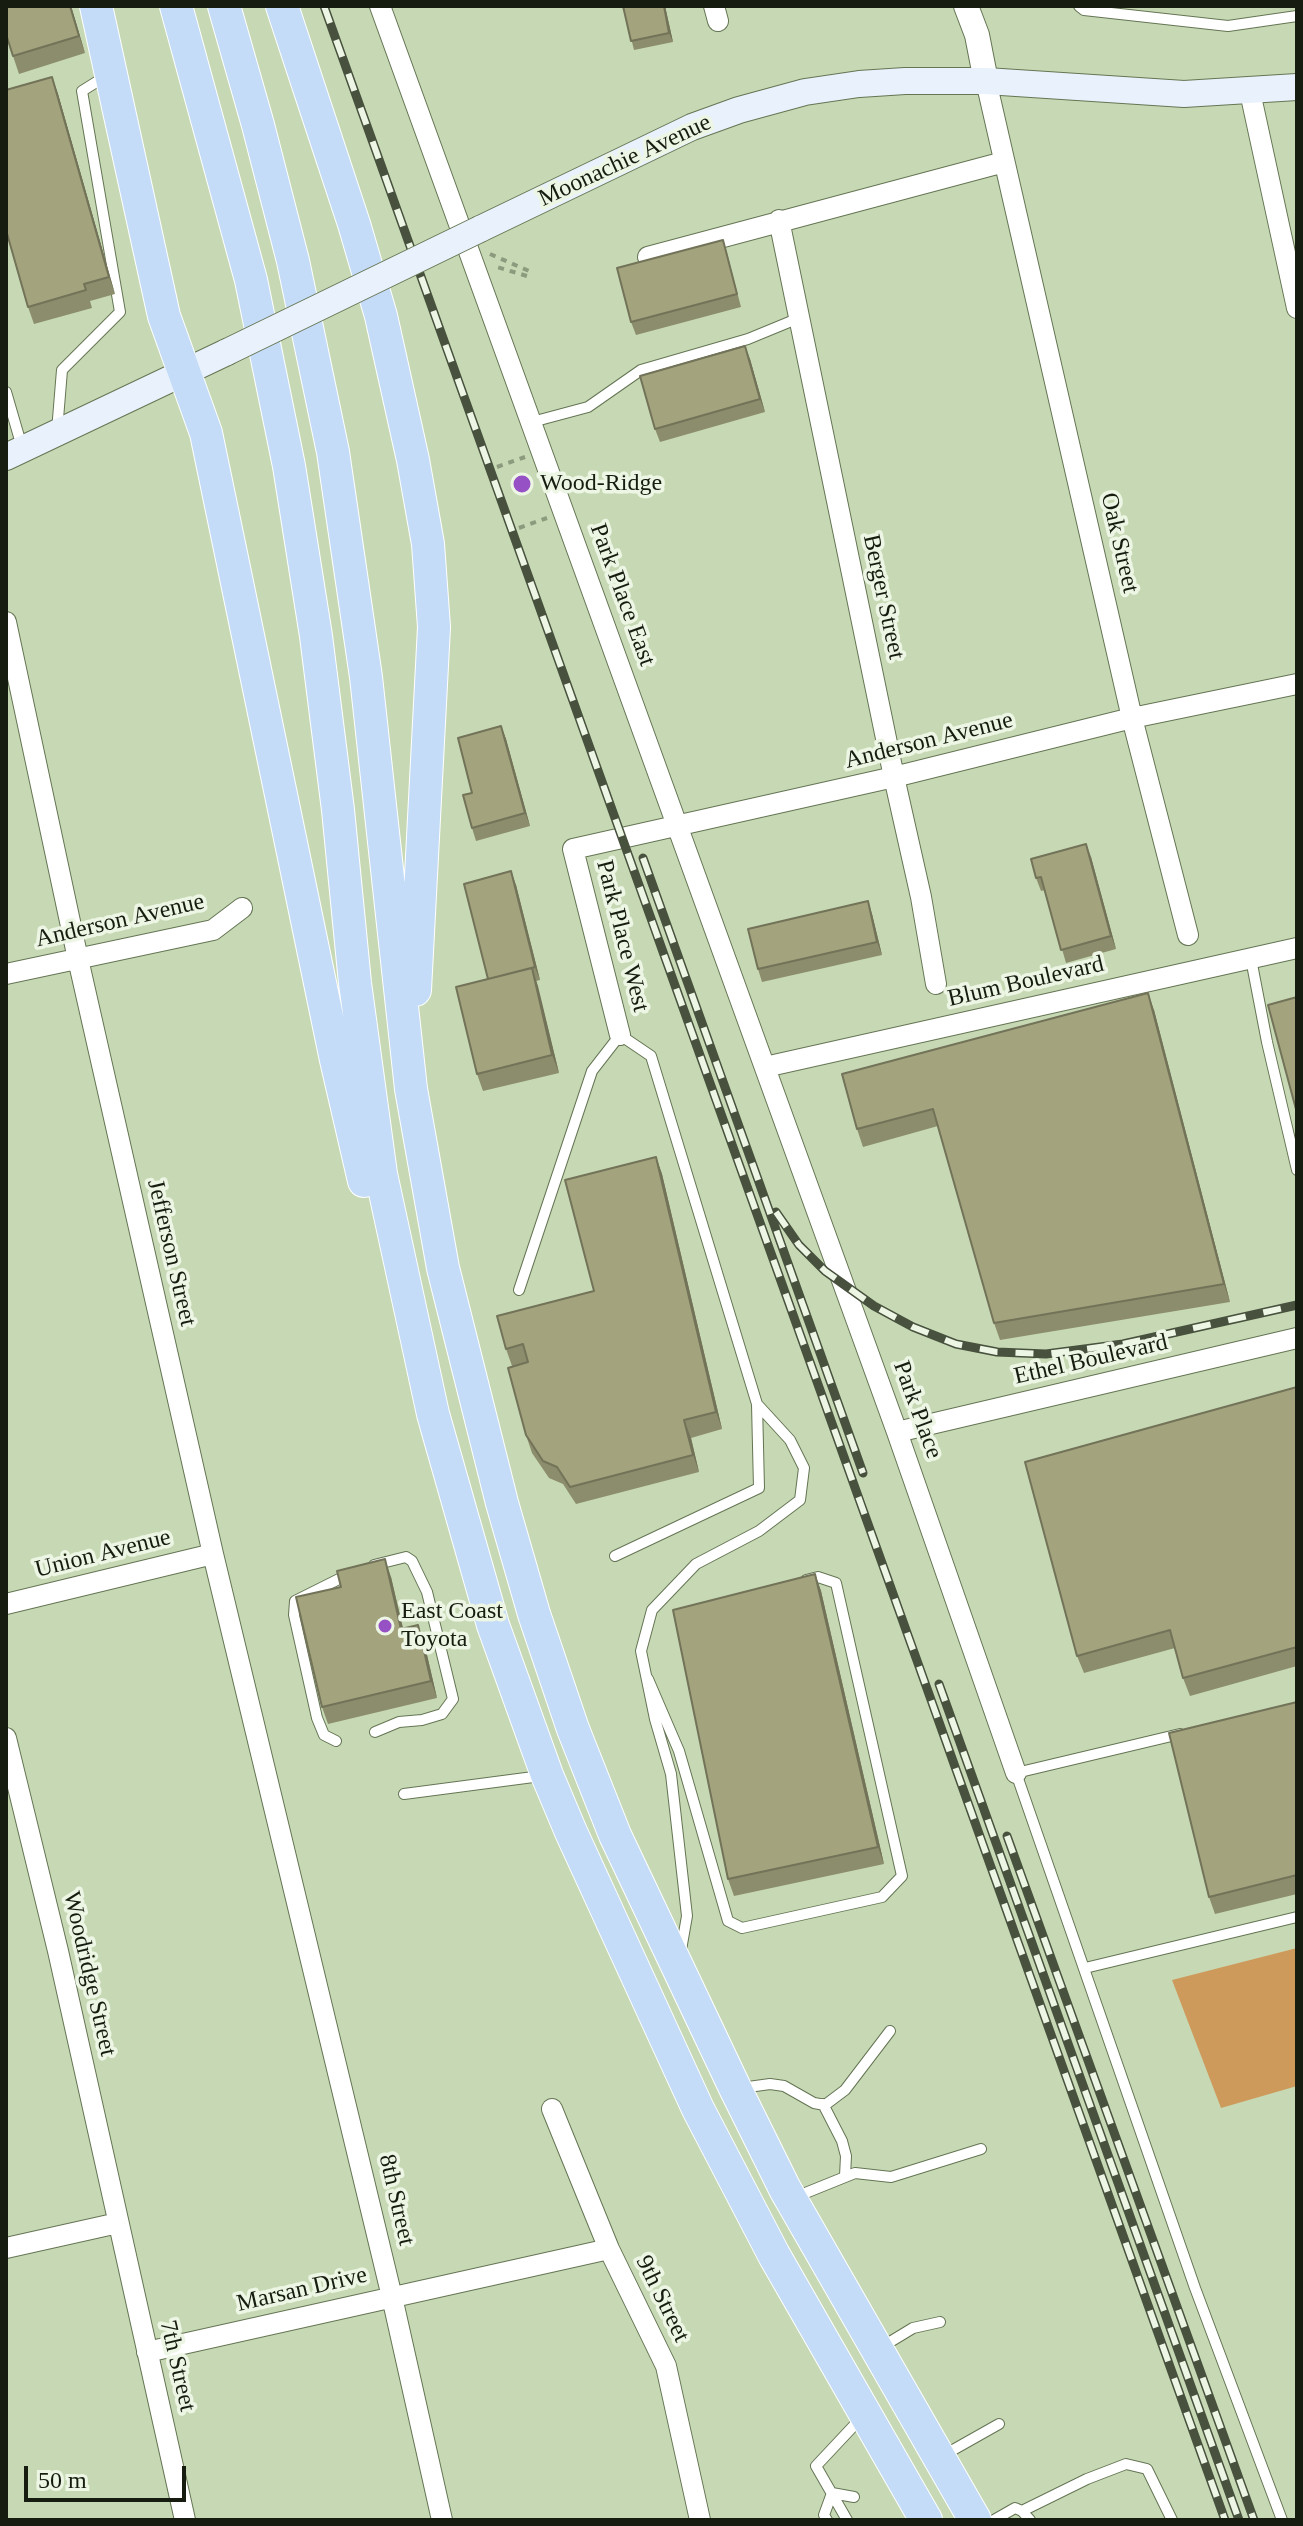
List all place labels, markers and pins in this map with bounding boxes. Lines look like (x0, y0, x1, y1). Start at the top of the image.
place label: Wood-Ridge (540, 470, 662, 498)
marker: Wood-Ridge (511, 473, 533, 495)
place label: East Coast Toyota (401, 1598, 503, 1654)
marker: East Coast Toyota (376, 1617, 394, 1635)

